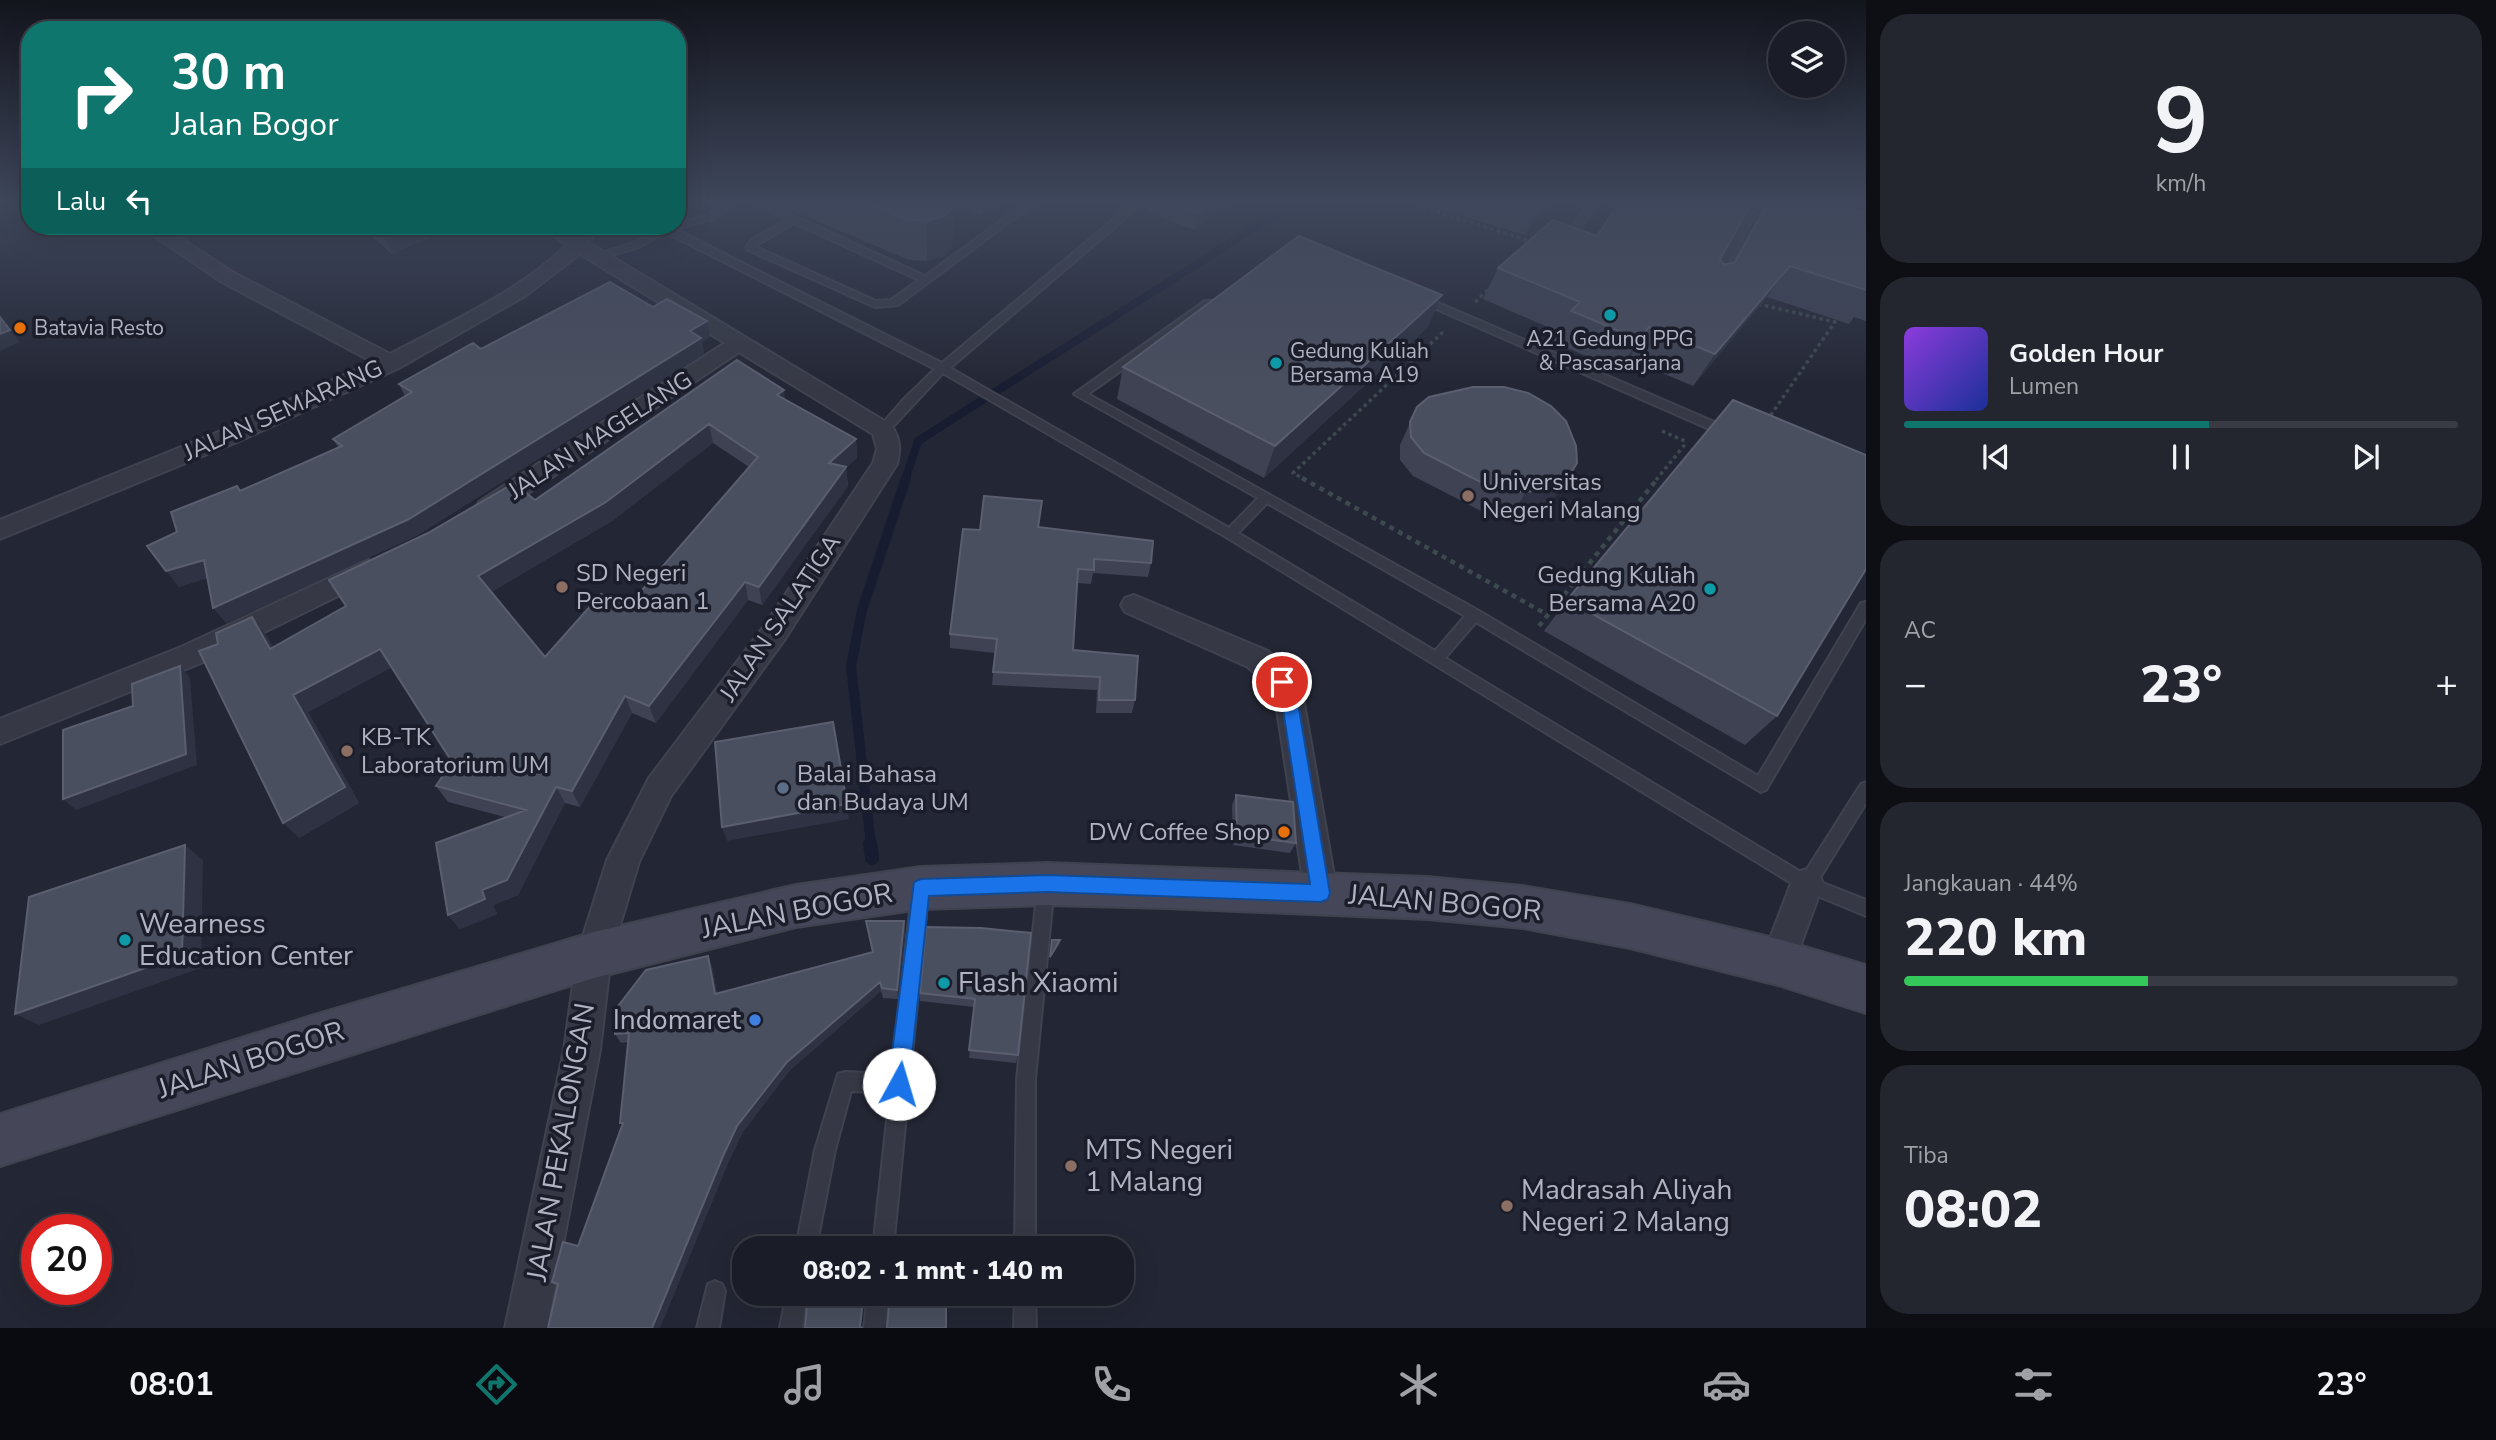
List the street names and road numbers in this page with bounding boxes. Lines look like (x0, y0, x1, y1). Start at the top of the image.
street label: JALAN SEMARANG (178, 352, 387, 469)
street label: JALAN MAGELANG (501, 363, 698, 507)
street label: JALAN SALATIGA (712, 528, 848, 709)
street label: JALAN BOGOR (697, 874, 896, 948)
street label: JALAN BOGOR (1346, 876, 1543, 930)
street label: JALAN PEKALONGAN (518, 1000, 604, 1285)
street label: JALAN BOGOR (152, 1012, 349, 1108)

